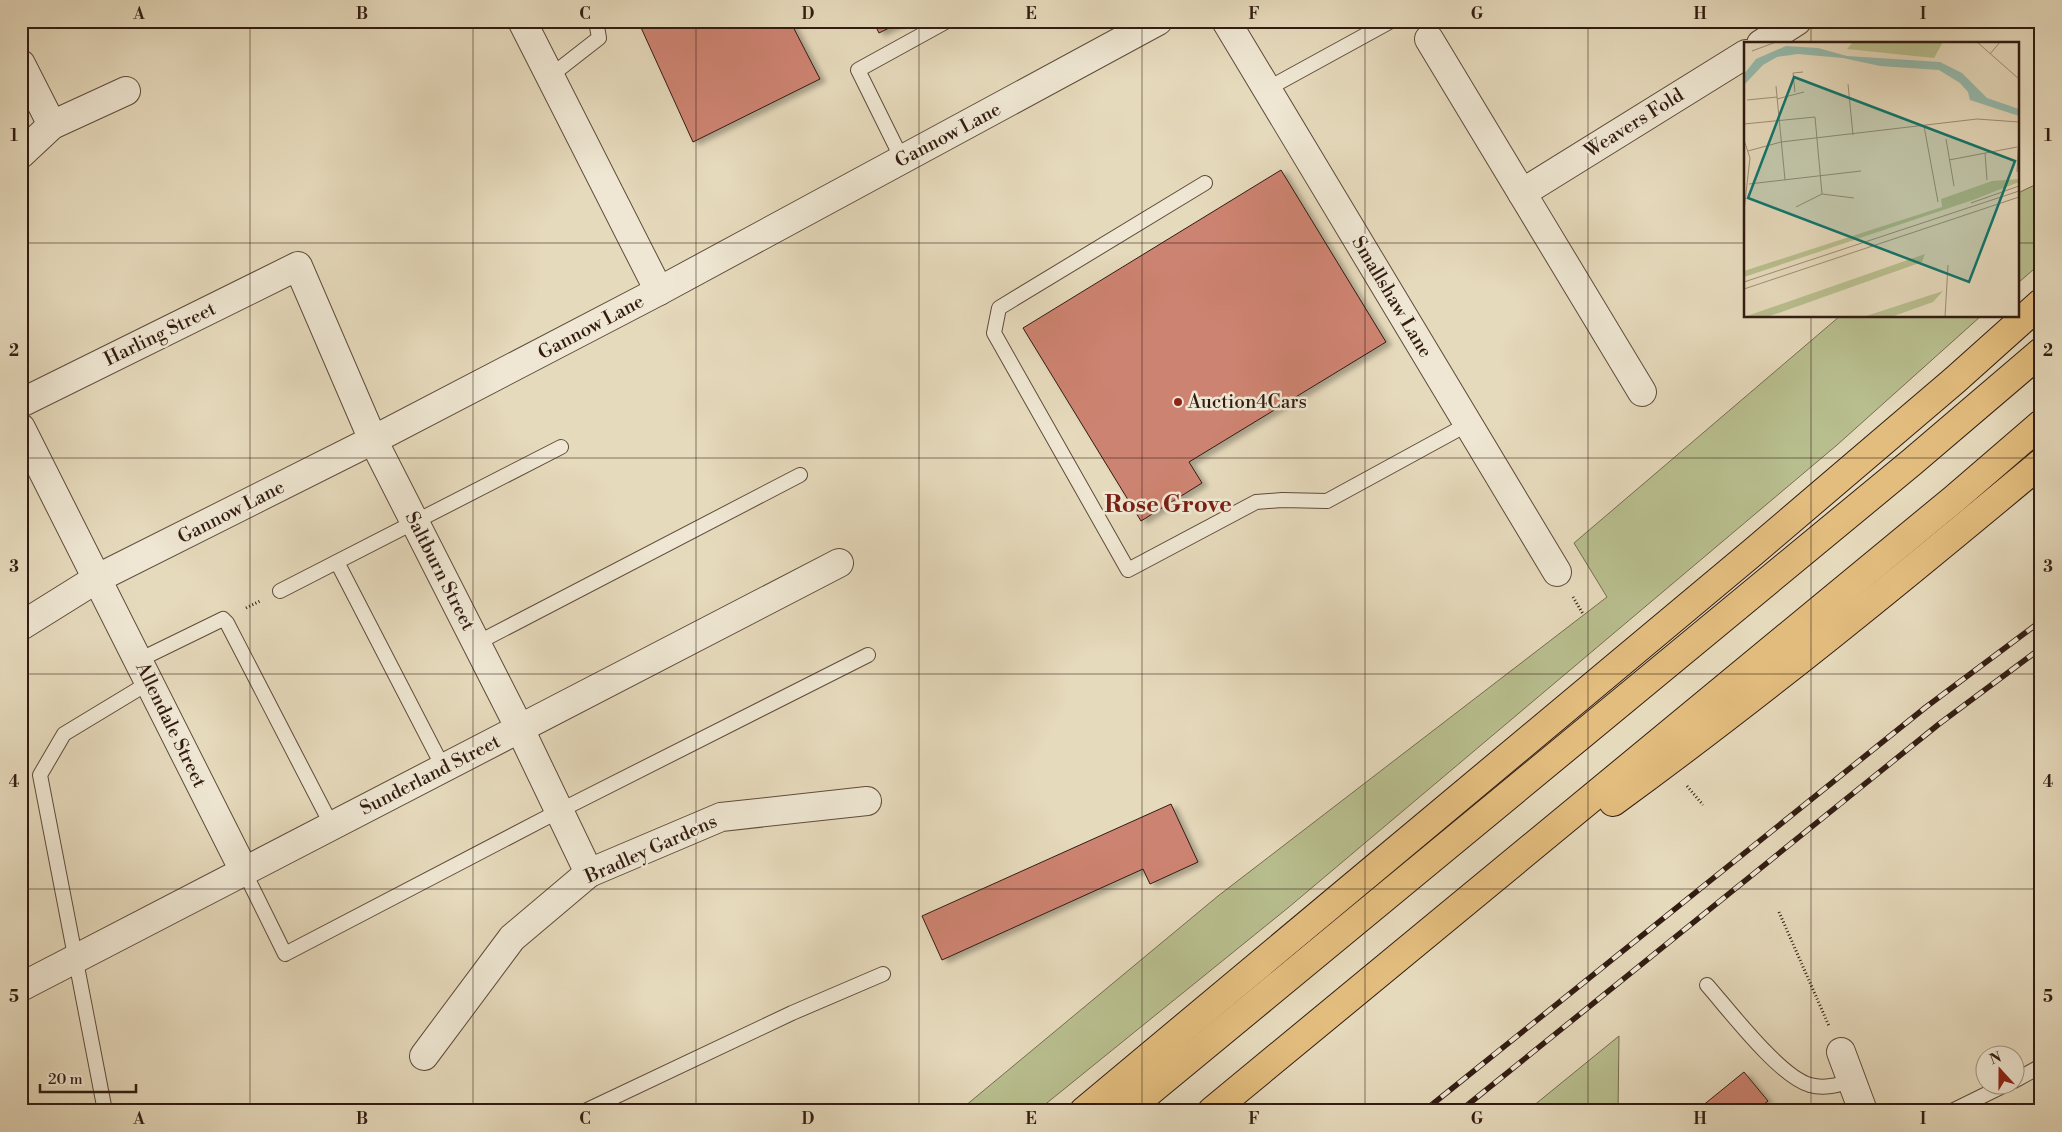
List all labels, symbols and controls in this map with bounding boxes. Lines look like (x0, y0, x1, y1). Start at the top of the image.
text: A (132, 4, 145, 24)
text: B (356, 4, 368, 24)
text: C (579, 4, 591, 24)
text: D (802, 4, 815, 24)
text: E (1025, 4, 1037, 24)
text: F (1248, 4, 1260, 24)
text: G (1471, 4, 1484, 24)
text: H (1693, 4, 1707, 24)
text: I (1920, 4, 1926, 24)
inset map (1744, 42, 2020, 318)
street label: Weavers Fold (1579, 83, 1688, 164)
street label: Gannow Lane (891, 97, 1005, 173)
text: 1 (10, 126, 18, 146)
text: 1 (2044, 126, 2052, 146)
street label: Smallshaw Lane (1346, 232, 1438, 362)
street label: Gannow Lane (534, 289, 648, 365)
street label: Harling Street (100, 297, 220, 371)
text: 2 (9, 341, 19, 361)
text: 2 (2043, 341, 2053, 361)
place label: Auction4Cars (1187, 390, 1307, 414)
marker: Auction4Cars (1172, 396, 1184, 408)
street label: Gannow Lane (174, 475, 288, 549)
district label: Rose Grove (1104, 490, 1232, 520)
street label: Saltburn Street (400, 508, 480, 635)
text: 3 (9, 557, 19, 577)
text: 3 (2043, 557, 2053, 577)
street label: Allendale Street (130, 658, 212, 792)
street label: Sunderland Street (356, 729, 504, 821)
text: 4 (9, 772, 20, 792)
text: 4 (2043, 772, 2054, 792)
street label: Bradley Gardens (580, 809, 721, 889)
text: 5 (9, 987, 19, 1007)
text: 5 (2043, 987, 2053, 1007)
north arrow (1974, 1044, 2024, 1094)
text: N (1987, 1048, 2004, 1069)
scale bar (40, 1062, 136, 1094)
text: 20 m (48, 1070, 83, 1089)
text: A (132, 1109, 145, 1129)
text: B (356, 1109, 368, 1129)
text: C (579, 1109, 591, 1129)
text: D (802, 1109, 815, 1129)
text: E (1025, 1109, 1037, 1129)
text: F (1248, 1109, 1260, 1129)
text: G (1471, 1109, 1484, 1129)
text: H (1693, 1109, 1707, 1129)
text: I (1920, 1109, 1926, 1129)

